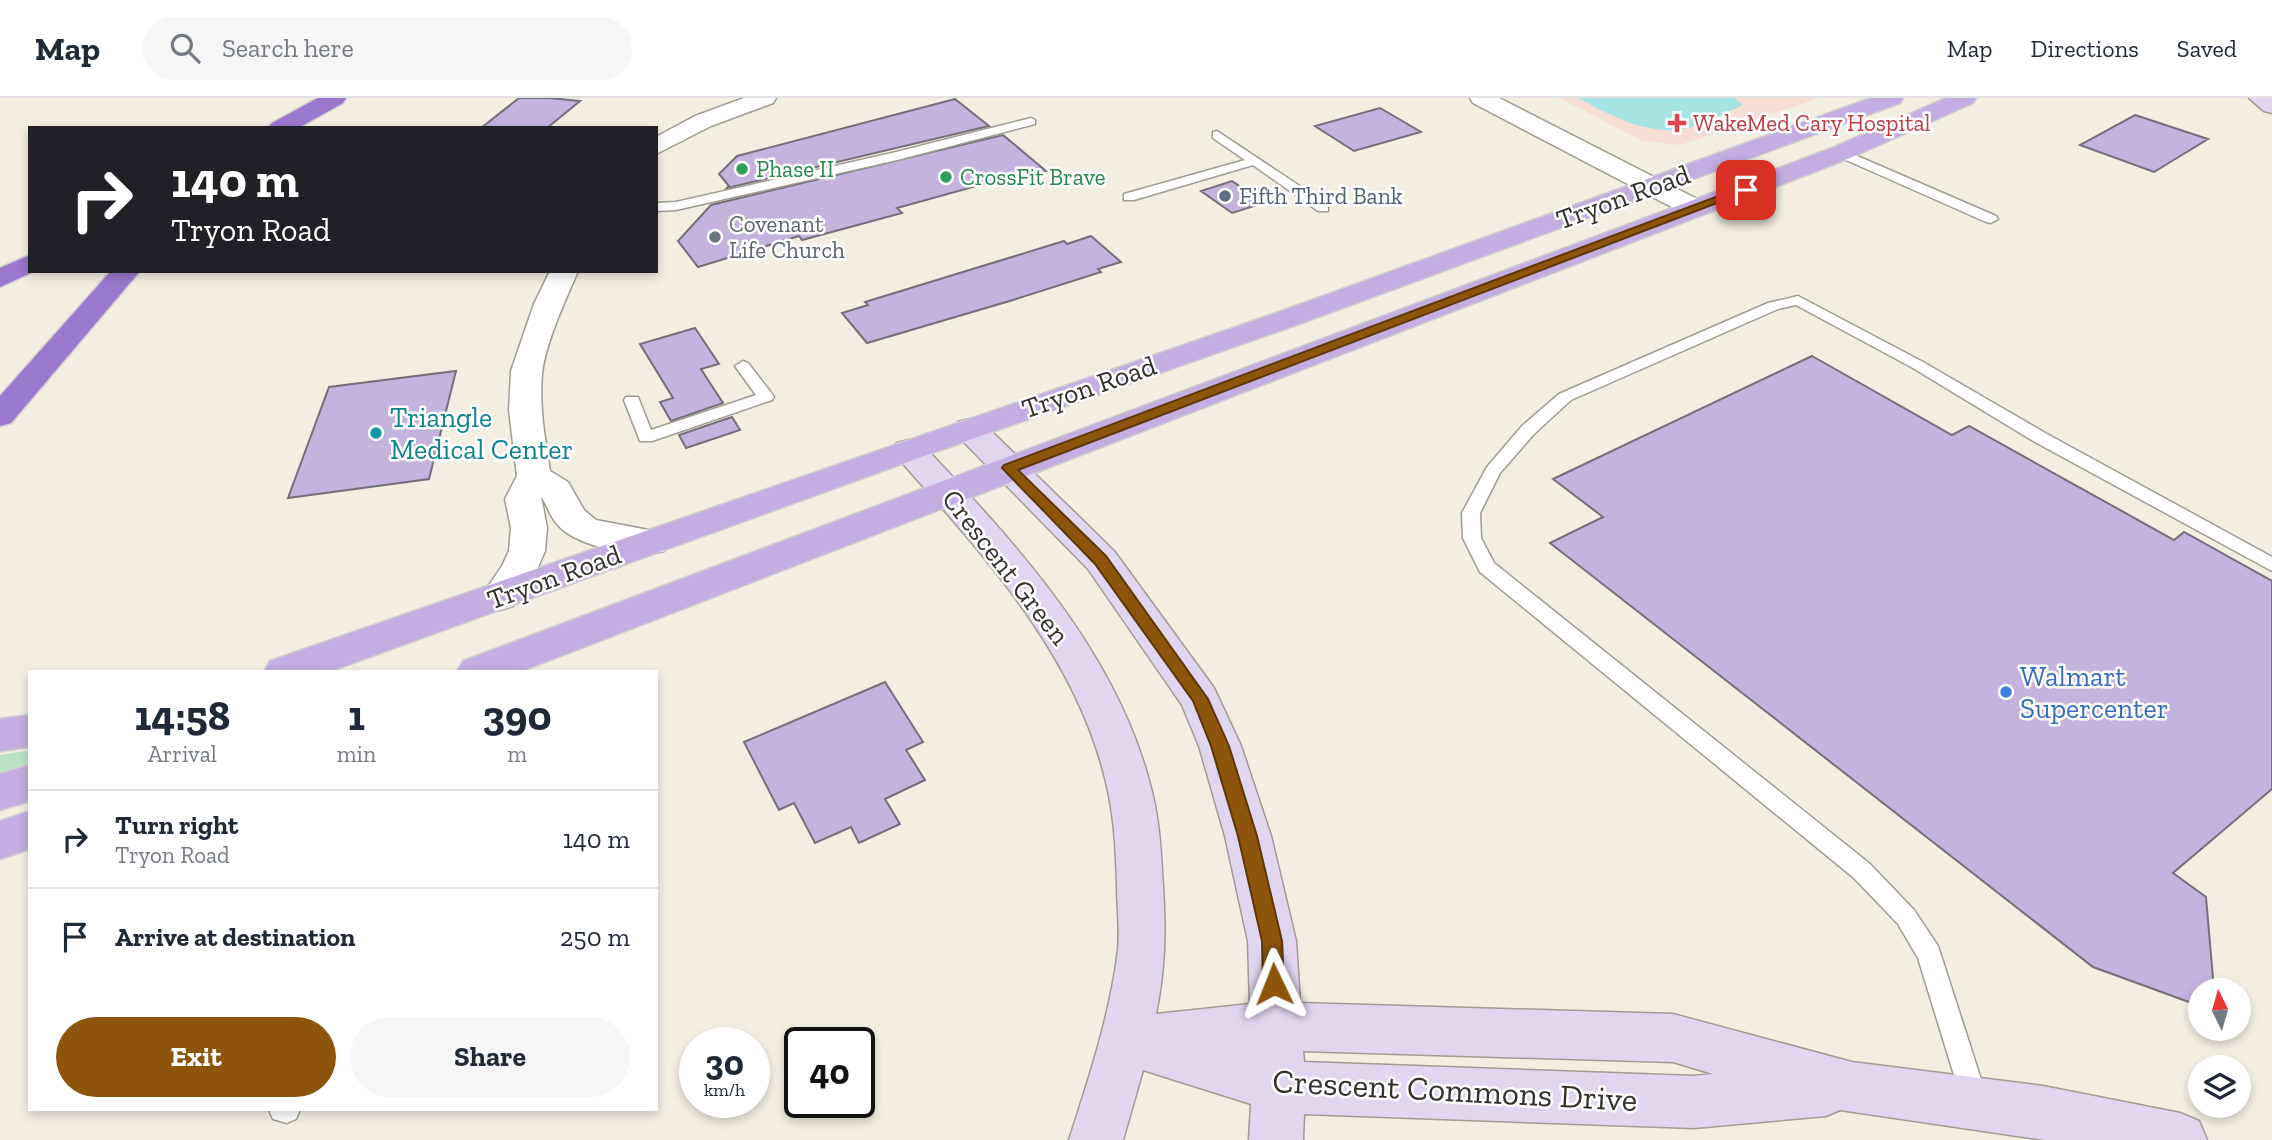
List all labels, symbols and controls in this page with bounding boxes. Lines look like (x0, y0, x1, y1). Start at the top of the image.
search box (142, 17, 632, 80)
text: Map (35, 29, 100, 68)
icon: search (166, 29, 204, 67)
text: Search here (222, 32, 354, 64)
text: Map (1947, 34, 1993, 63)
text: Directions (2031, 34, 2139, 63)
text: Saved (2177, 34, 2237, 63)
place label: WakeMed Cary Hospital (1693, 109, 1931, 137)
marker: WakeMed Cary Hospital (1667, 113, 1687, 133)
text: 140 m (171, 151, 299, 210)
icon: right (56, 154, 147, 245)
place label: Phase II (756, 155, 834, 183)
street label: Tryon Road (1552, 158, 1694, 236)
pin (1716, 160, 1776, 220)
marker: Phase II (734, 161, 750, 177)
place label: CrossFit Brave (960, 163, 1106, 191)
marker: CrossFit Brave (938, 169, 954, 185)
icon: arrive (1727, 171, 1765, 209)
place label: Fifth Third Bank (1239, 182, 1403, 210)
marker: Fifth Third Bank (1217, 188, 1233, 204)
place label: Covenant Life Church (729, 210, 845, 264)
text: Tryon Road (171, 211, 331, 249)
marker: Covenant Life Church (707, 229, 723, 245)
street label: Tryon Road (1018, 349, 1160, 425)
place label: Triangle Medical Center (390, 401, 573, 466)
marker: Triangle Medical Center (368, 425, 384, 441)
street label: Crescent Green (935, 483, 1077, 651)
street label: Tryon Road (483, 538, 625, 616)
place label: Walmart Supercenter (2020, 660, 2168, 725)
marker: Walmart Supercenter (1998, 684, 2014, 700)
text: 14:58 (134, 690, 230, 741)
text: 1 (348, 690, 365, 741)
text: 390 (483, 690, 552, 741)
text: Arrival (148, 740, 217, 768)
text: min (337, 740, 376, 768)
text: m (507, 740, 527, 768)
text: Turn right (115, 809, 238, 841)
icon: right (56, 820, 94, 858)
text: 140 m (563, 823, 630, 855)
text: Tryon Road (115, 841, 230, 869)
icon: arrive (56, 918, 94, 956)
text: Arrive at destination (115, 921, 355, 953)
text: 250 m (560, 921, 630, 953)
position arrow (1237, 947, 1311, 1021)
north arrow (2188, 978, 2250, 1041)
map controls (2188, 978, 2251, 1118)
button: Exit (56, 1017, 336, 1097)
button: Share (350, 1017, 630, 1097)
speed limit sign: 40 (784, 1027, 875, 1118)
text: 30 (705, 1042, 744, 1084)
button: layers (2188, 1055, 2251, 1118)
street label: Crescent Commons Drive (1272, 1061, 1638, 1119)
text: km/h (704, 1079, 745, 1101)

